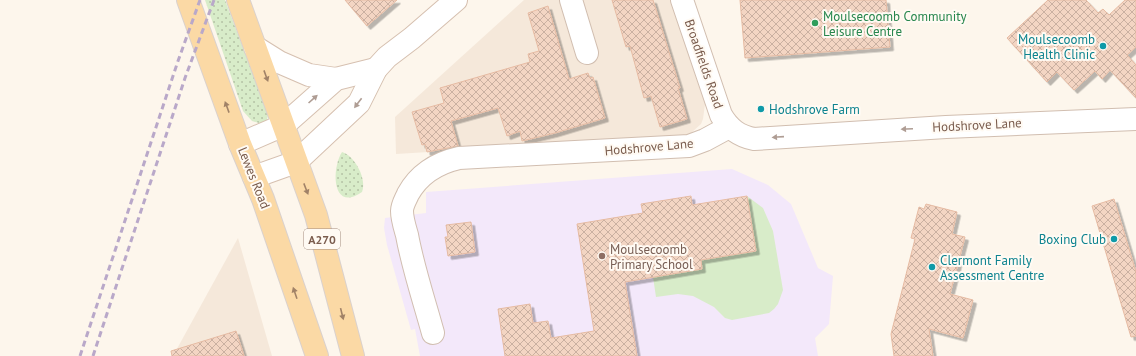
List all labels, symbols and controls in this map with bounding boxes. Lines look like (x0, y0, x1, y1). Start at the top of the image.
place label: Moulsecoomb Community Leisure Centre (823, 8, 967, 40)
street label: Broadfields Road (681, 17, 727, 111)
marker: Moulsecoomb Community Leisure Centre (810, 18, 820, 28)
place label: Moulsecoomb Health Clinic (1018, 31, 1095, 63)
marker: Moulsecoomb Health Clinic (1098, 41, 1108, 51)
one-way arrow (263, 71, 269, 83)
one-way arrow (308, 95, 318, 104)
one-way arrow (354, 97, 362, 108)
one-way arrow (224, 101, 230, 113)
place label: Hodshrove Farm (769, 101, 860, 118)
marker: Hodshrove Farm (756, 104, 766, 114)
street label: Hodshrove Lane (932, 114, 1022, 136)
one-way arrow (901, 125, 913, 132)
one-way arrow (772, 134, 784, 141)
street label: Hodshrove Lane (604, 135, 694, 159)
street label: Lewes Road (234, 145, 274, 211)
one-way arrow (304, 183, 310, 195)
road number: A270 (304, 229, 340, 249)
place label: Boxing Club (1039, 231, 1106, 248)
marker: Boxing Club (1109, 234, 1119, 244)
place label: Moulsecoomb Primary School (610, 241, 693, 273)
marker: Moulsecoomb Primary School (597, 251, 607, 261)
place label: Clermont Family Assessment Centre (940, 252, 1044, 284)
marker: Clermont Family Assessment Centre (927, 262, 937, 272)
one-way arrow (292, 286, 298, 298)
one-way arrow (339, 307, 345, 320)

